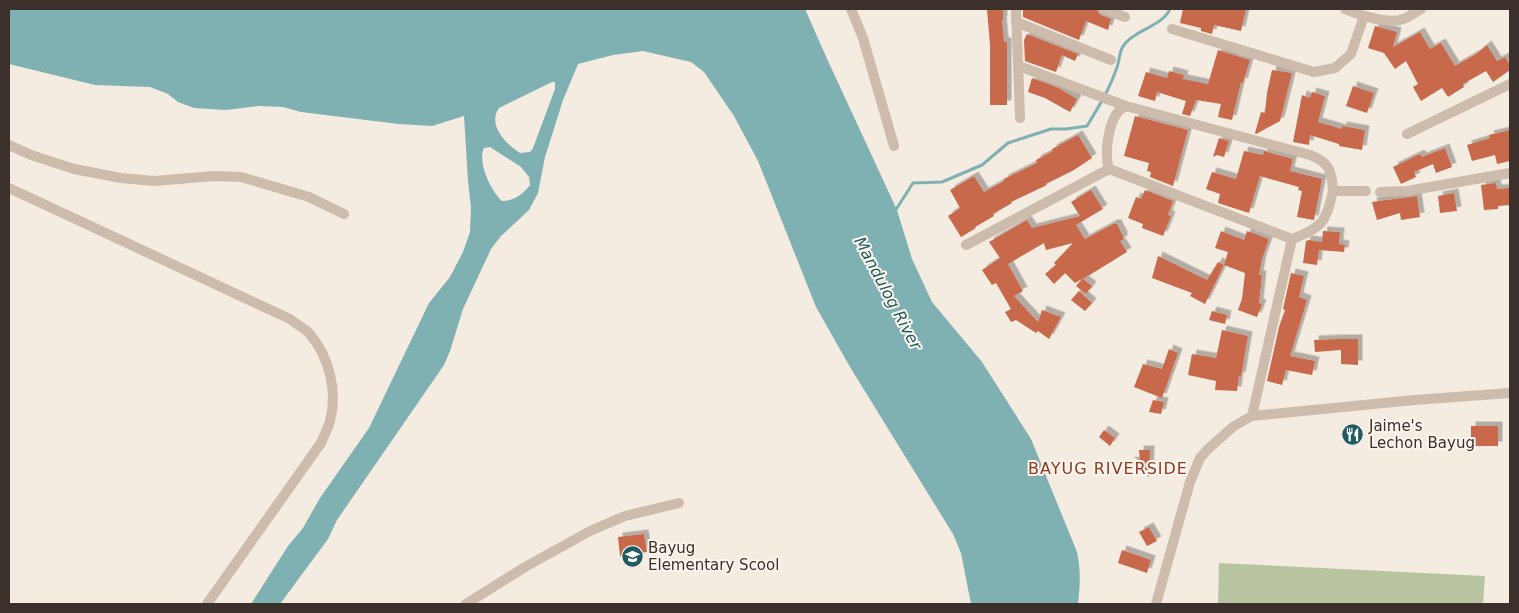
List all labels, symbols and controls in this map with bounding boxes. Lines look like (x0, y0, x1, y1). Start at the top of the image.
water label: Mandulog River (850, 233, 926, 354)
place label: Jaime's Lechon Bayug (1368, 417, 1475, 452)
restaurant icon: Jaime's Lechon Bayug (1341, 423, 1365, 447)
district label: BAYUG RIVERSIDE (1028, 459, 1188, 478)
place label: Bayug Elementary Scool (648, 539, 779, 574)
school or university icon: Bayug Elementary Scool (620, 545, 644, 569)

